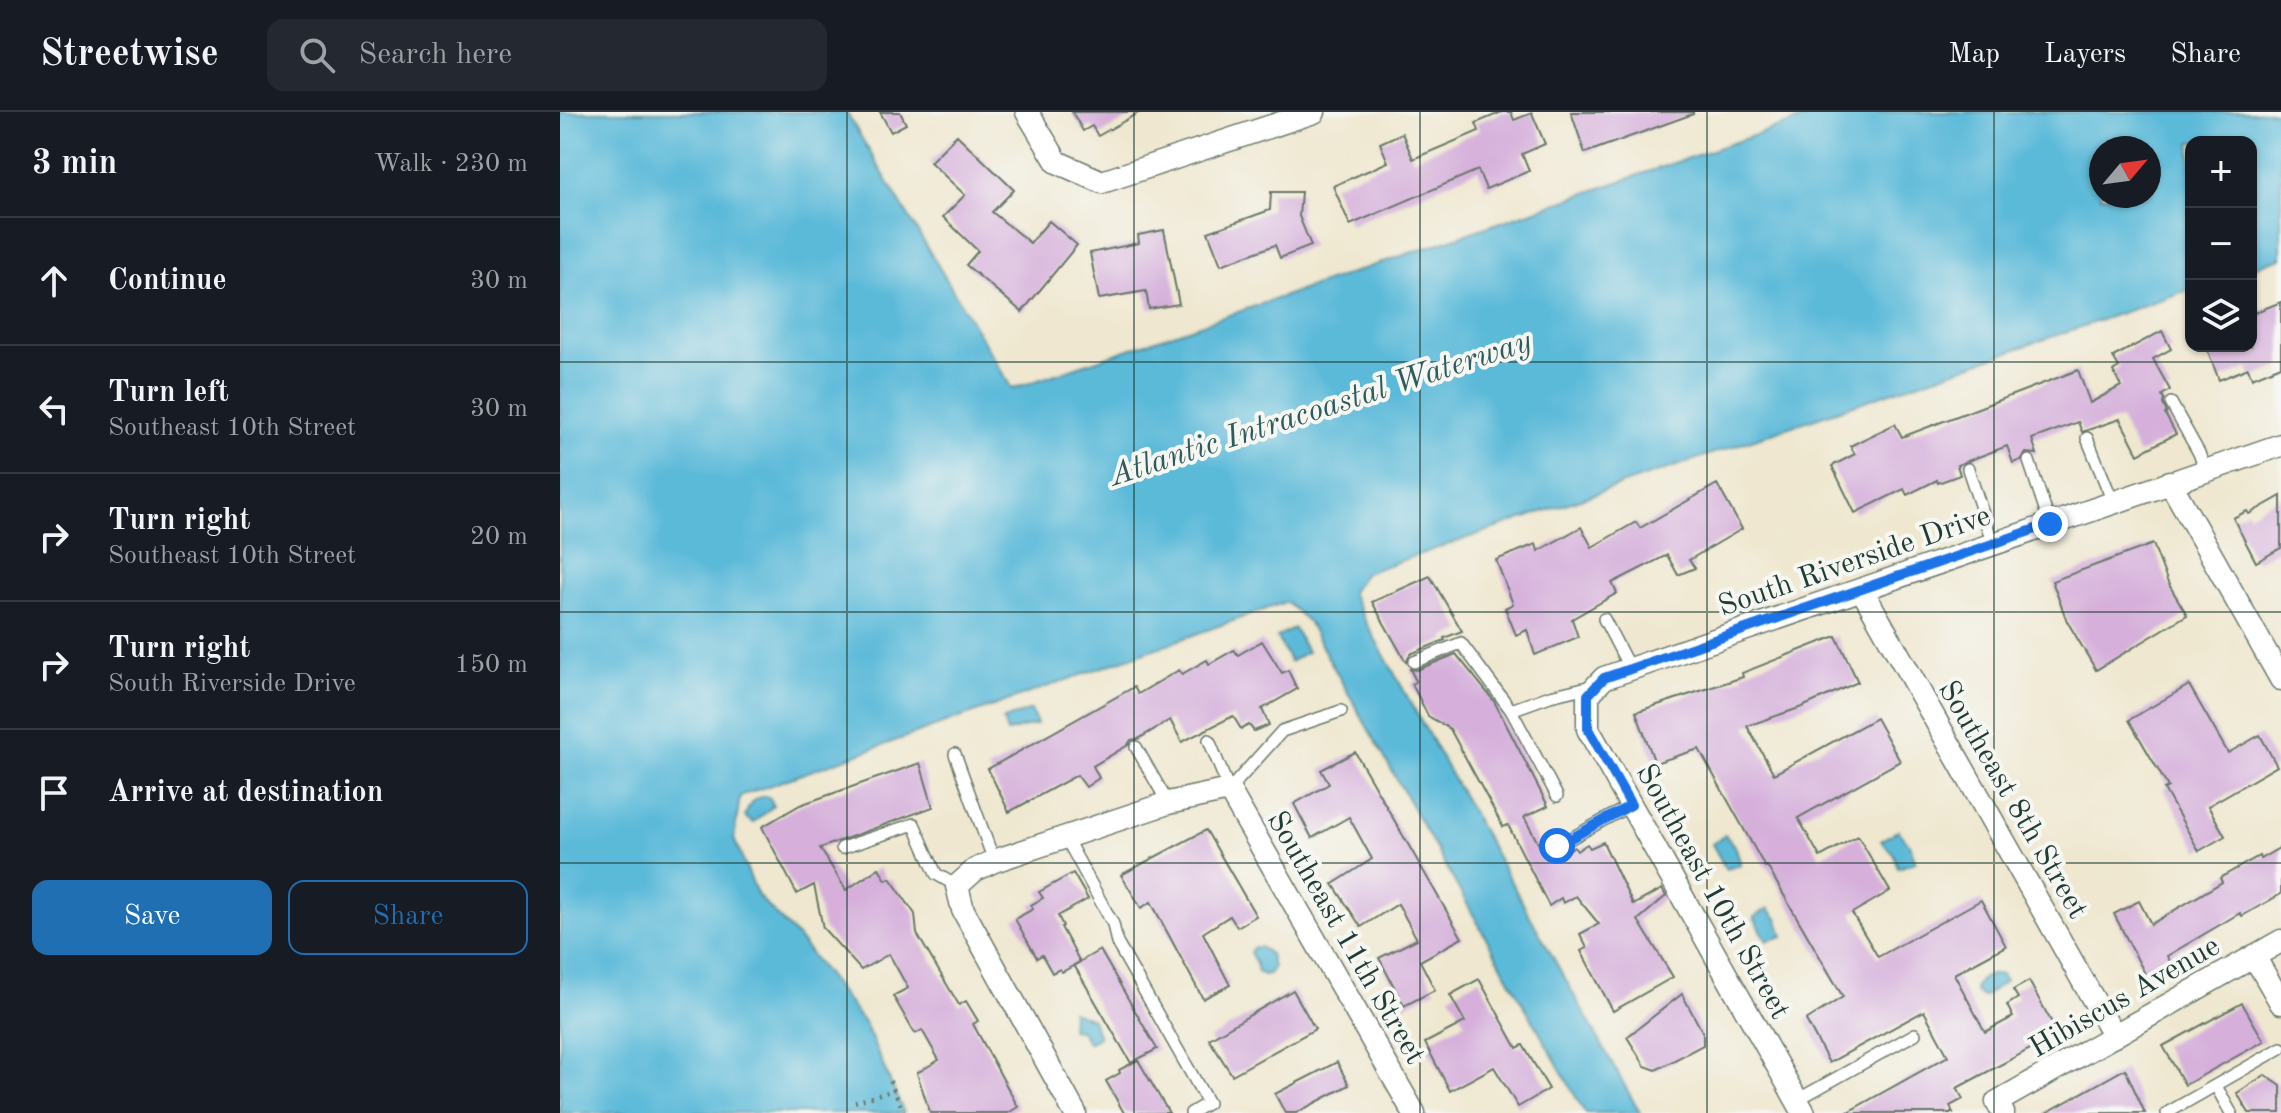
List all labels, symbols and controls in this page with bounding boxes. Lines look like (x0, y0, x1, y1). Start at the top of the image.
search box (267, 19, 827, 91)
icon: search (295, 33, 339, 77)
text: Streetwise (40, 36, 219, 74)
text: Search here (359, 40, 512, 70)
text: Map (1948, 41, 2000, 69)
text: Layers (2044, 41, 2126, 69)
text: Share (2170, 41, 2241, 69)
north arrow (2089, 136, 2161, 208)
map controls (2185, 136, 2257, 352)
button: + (2185, 136, 2257, 208)
text: 3 min (32, 147, 117, 181)
text: Walk · 230 m (374, 151, 528, 177)
button: − (2185, 208, 2257, 280)
icon: ahead (32, 259, 76, 303)
text: Continue (108, 266, 227, 296)
text: 30 m (470, 268, 528, 294)
button: layers (2185, 280, 2257, 352)
water label: Atlantic Intracoastal Waterway (1104, 326, 1536, 494)
text: Turn left (108, 378, 229, 408)
icon: left (32, 387, 76, 431)
text: 30 m (470, 396, 528, 422)
text: Southeast 10th Street (108, 415, 356, 441)
street label: South Riverside Drive (1715, 501, 1995, 623)
text: Turn right (108, 506, 250, 536)
route end (2032, 506, 2068, 542)
icon: right (32, 515, 76, 559)
text: 20 m (470, 524, 528, 550)
text: Southeast 10th Street (108, 543, 356, 569)
text: Turn right (108, 634, 250, 664)
icon: right (32, 643, 76, 687)
text: 150 m (455, 652, 528, 678)
text: South Riverside Drive (108, 671, 356, 697)
street label: Southeast 8th Street (1932, 676, 2093, 924)
street label: Southeast 10th Street (1630, 759, 1795, 1024)
icon: arrive (32, 771, 76, 815)
text: Arrive at destination (108, 778, 383, 808)
street label: Southeast 11th Street (1261, 806, 1430, 1070)
route start (1539, 828, 1575, 864)
button: Save (32, 880, 272, 955)
button: Share (288, 880, 528, 955)
street label: Hibiscus Avenue (2025, 931, 2225, 1064)

